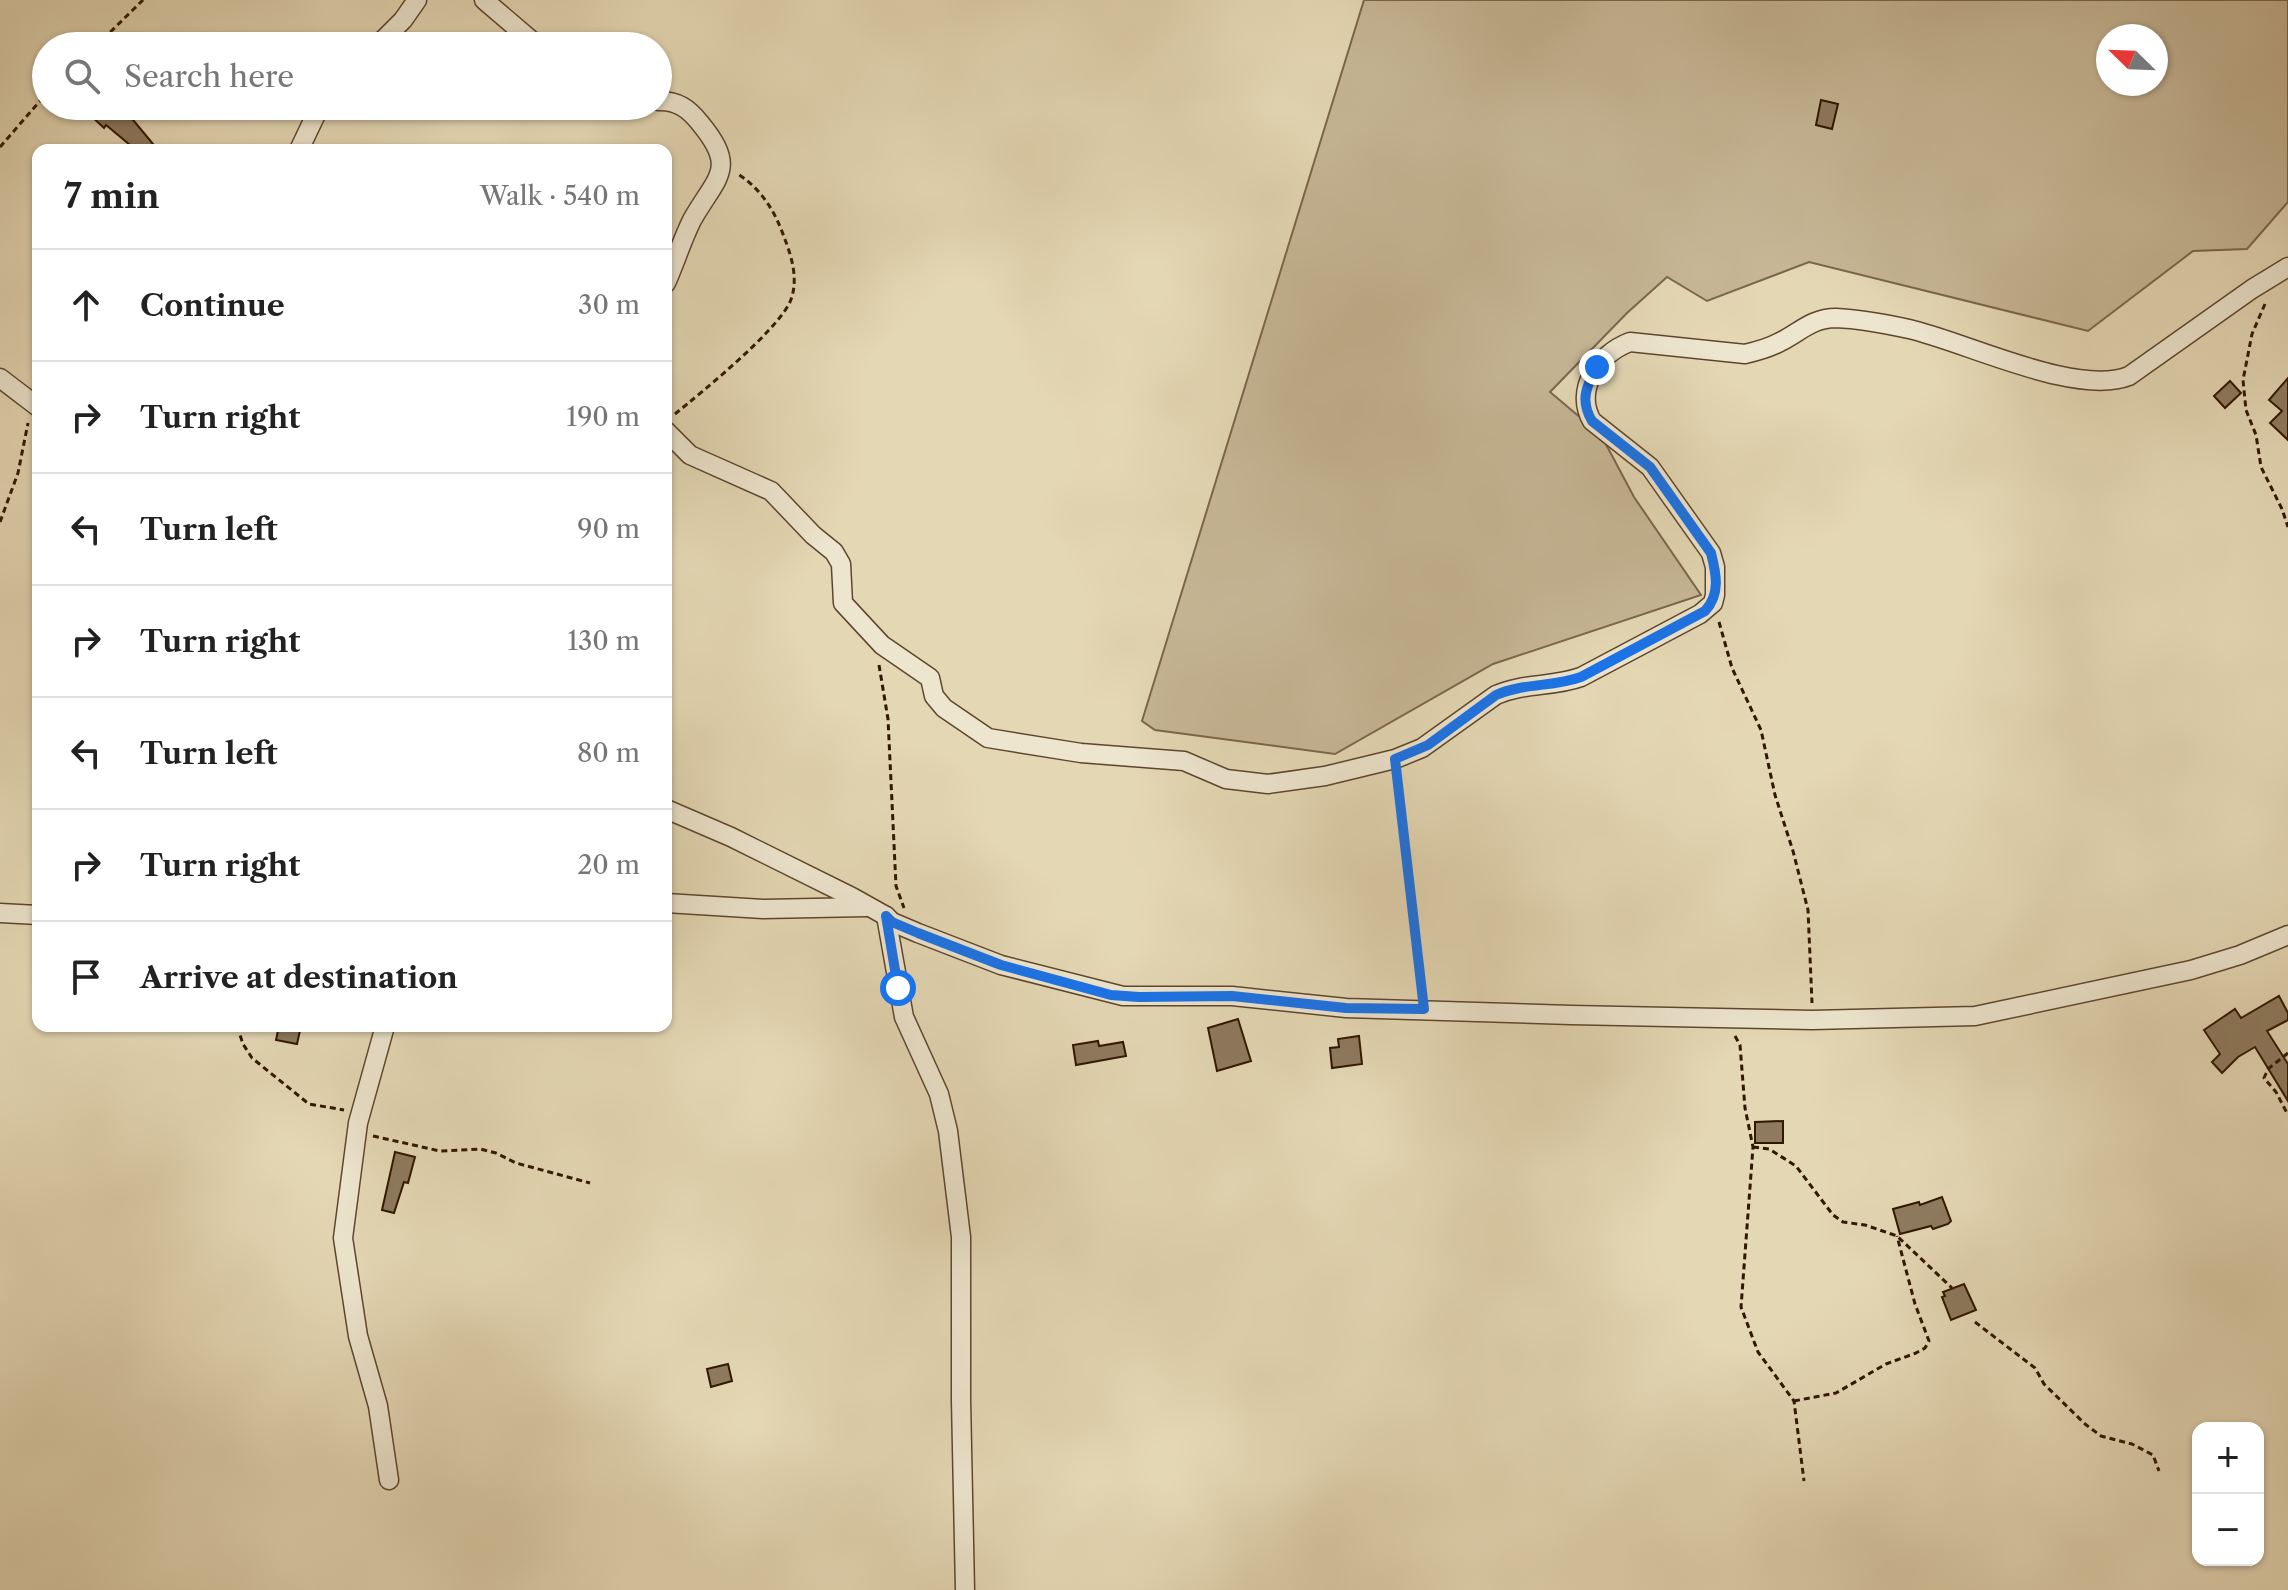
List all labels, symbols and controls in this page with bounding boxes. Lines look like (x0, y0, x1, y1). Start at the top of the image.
north arrow (2096, 24, 2168, 96)
search box (32, 32, 672, 120)
icon: search (60, 54, 104, 98)
text: Search here (124, 58, 294, 95)
text: 7 min (64, 175, 160, 217)
text: Walk · 540 m (480, 180, 640, 212)
icon: ahead (64, 283, 108, 327)
text: Continue (140, 287, 285, 324)
text: 30 m (578, 289, 640, 321)
route end (1579, 349, 1615, 385)
icon: right (64, 395, 108, 439)
text: Turn right (140, 399, 300, 436)
text: 190 m (566, 401, 640, 433)
icon: left (64, 507, 108, 551)
text: Turn left (140, 511, 277, 548)
text: 90 m (577, 513, 640, 545)
icon: right (64, 619, 108, 663)
text: Turn right (140, 623, 300, 660)
text: 130 m (567, 625, 640, 657)
icon: left (64, 731, 108, 775)
text: Turn left (140, 735, 277, 772)
text: 80 m (577, 737, 640, 769)
icon: right (64, 843, 108, 887)
text: Turn right (140, 847, 300, 884)
text: 20 m (577, 849, 640, 881)
icon: arrive (64, 955, 108, 999)
text: Arrive at destination (140, 959, 458, 996)
route start (880, 970, 916, 1006)
map controls (2192, 1422, 2264, 1566)
button: + (2192, 1422, 2264, 1494)
button: − (2192, 1494, 2264, 1566)

